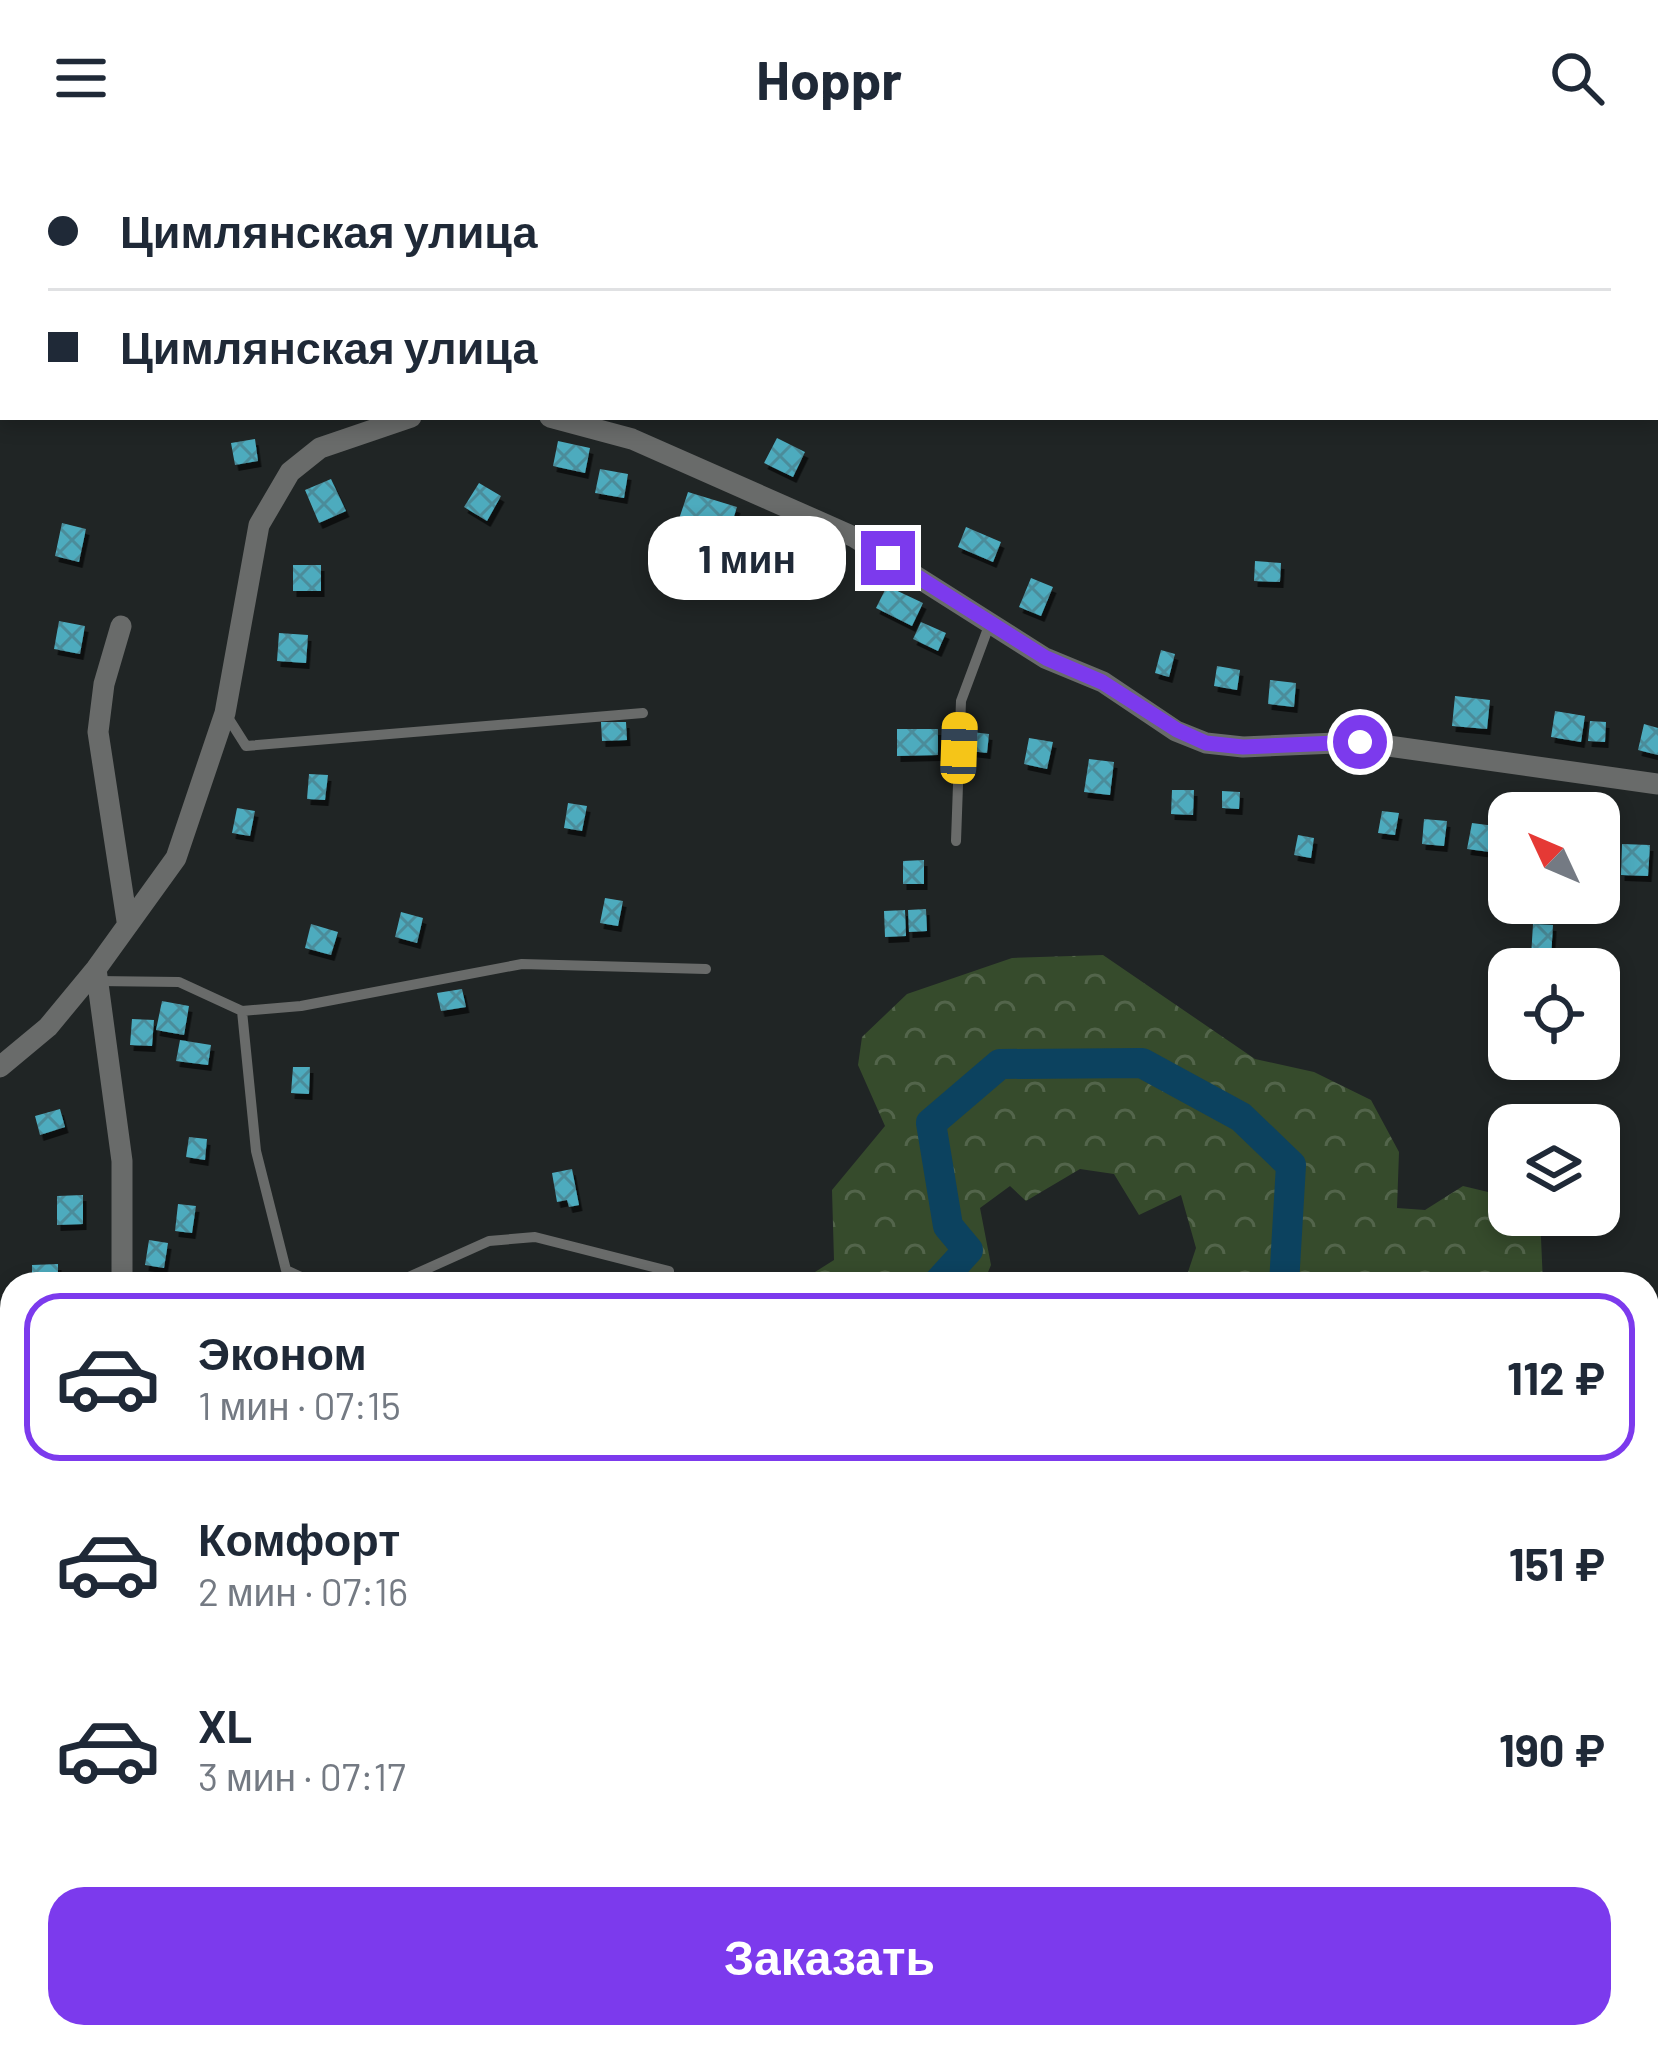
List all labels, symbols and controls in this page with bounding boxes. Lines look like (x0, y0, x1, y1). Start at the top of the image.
icon: menu (48, 45, 114, 111)
icon: search (1544, 45, 1610, 111)
text: Hoppr (756, 46, 902, 111)
text: Цимлянская улица (120, 203, 538, 257)
text: Цимлянская улица (120, 319, 538, 373)
callout: 1 мин (648, 516, 846, 600)
route end (861, 531, 915, 585)
text: 1 мин (698, 534, 796, 581)
car (940, 711, 978, 785)
route start (1333, 715, 1387, 769)
north arrow (1488, 792, 1620, 924)
map controls (1488, 792, 1620, 1236)
button: locate (1488, 948, 1620, 1080)
button: layers (1488, 1104, 1620, 1236)
icon: car (54, 1323, 162, 1431)
text: Эконом (198, 1325, 367, 1379)
text: 112 ₽ (1507, 1350, 1605, 1404)
text: 1 мин · 07:15 (198, 1381, 401, 1428)
icon: car (54, 1509, 162, 1617)
text: Комфорт (198, 1511, 400, 1565)
text: 151 ₽ (1509, 1536, 1605, 1590)
text: 2 мин · 07:16 (198, 1567, 408, 1614)
icon: car (54, 1695, 162, 1803)
text: XL (198, 1698, 252, 1752)
text: 190 ₽ (1499, 1722, 1605, 1776)
text: 3 мин · 07:17 (198, 1752, 406, 1799)
button: Заказать (48, 1887, 1611, 2025)

